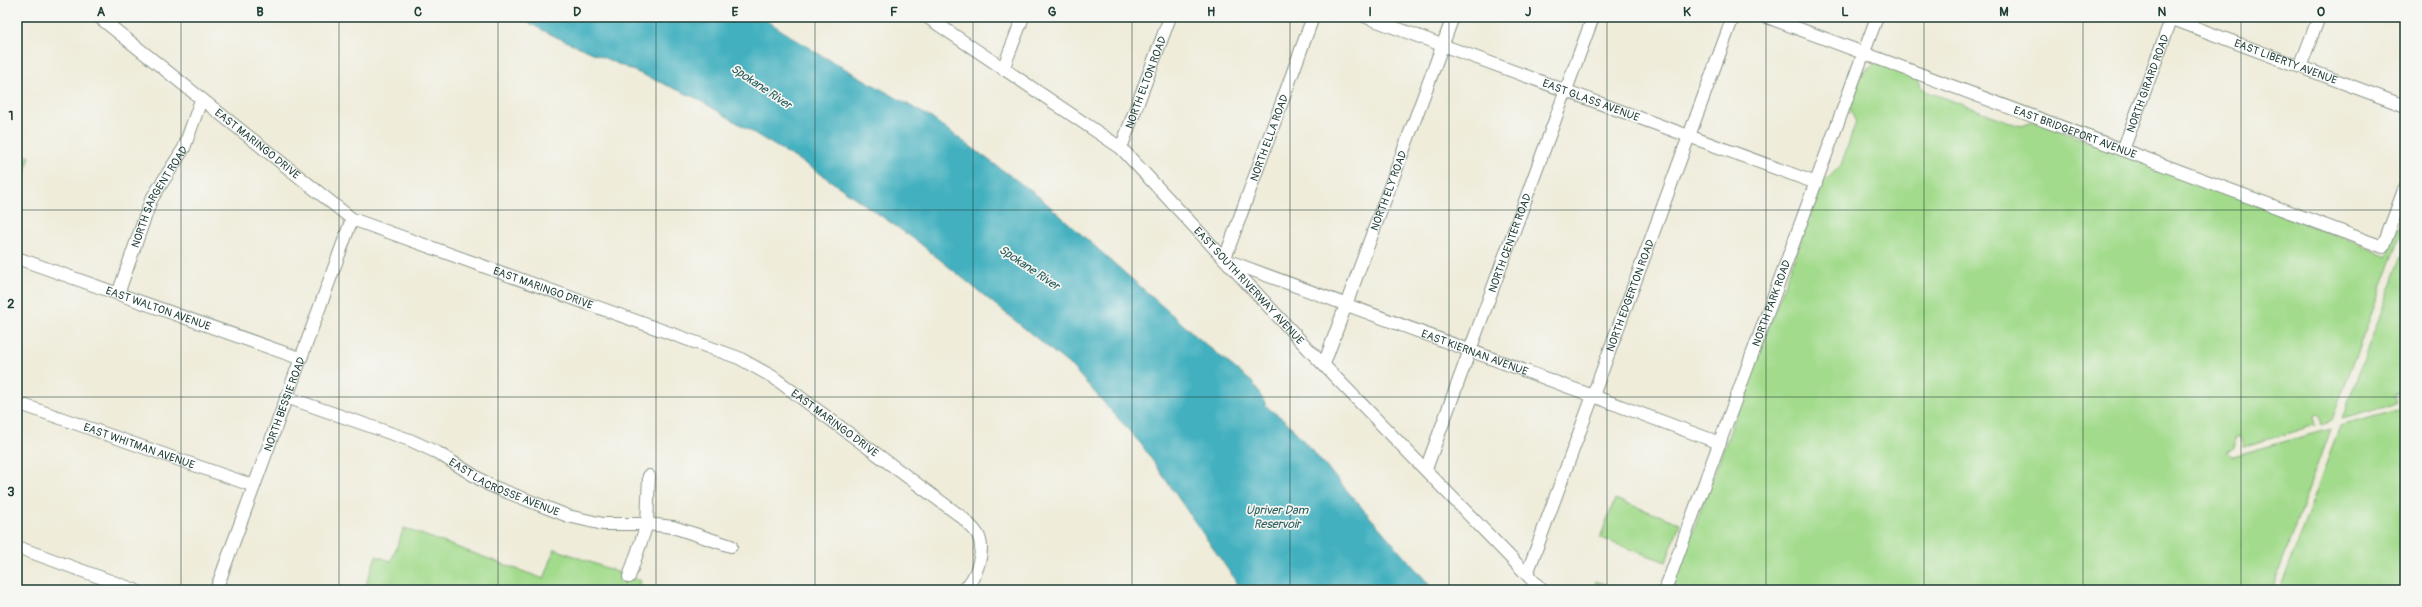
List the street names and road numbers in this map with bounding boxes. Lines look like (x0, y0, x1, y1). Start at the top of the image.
street label: NORTH GIRARD ROAD (2124, 33, 2172, 134)
street label: NORTH ELTON ROAD (1122, 34, 1169, 130)
street label: EAST LIBERTY AVENUE (2233, 36, 2340, 87)
street label: EAST GLASS AVENUE (1541, 76, 1642, 124)
street label: NORTH ELLA ROAD (1247, 93, 1291, 183)
street label: EAST BRIDGEPORT AVENUE (2012, 103, 2139, 161)
street label: EAST MARINGO DRIVE (212, 106, 303, 182)
street label: NORTH SARGENT ROAD (128, 143, 190, 249)
street label: NORTH ELY ROAD (1368, 149, 1409, 232)
street label: NORTH CENTER ROAD (1485, 192, 1534, 294)
street label: EAST SOUTH RIVERWAY AVENUE (1191, 224, 1307, 347)
street label: NORTH EDGERTON ROAD (1603, 237, 1657, 353)
street label: NORTH PARK ROAD (1749, 258, 1793, 348)
street label: EAST MARINGO DRIVE (492, 264, 595, 312)
street label: EAST WALTON AVENUE (104, 284, 213, 333)
street label: EAST KIERNAN AVENUE (1420, 327, 1530, 378)
street label: NORTH BESSIE ROAD (261, 355, 307, 453)
street label: EAST MARINGO DRIVE (789, 386, 881, 460)
street label: EAST WHITMAN AVENUE (82, 420, 197, 471)
street label: EAST LACROSSE AVENUE (447, 455, 562, 519)

